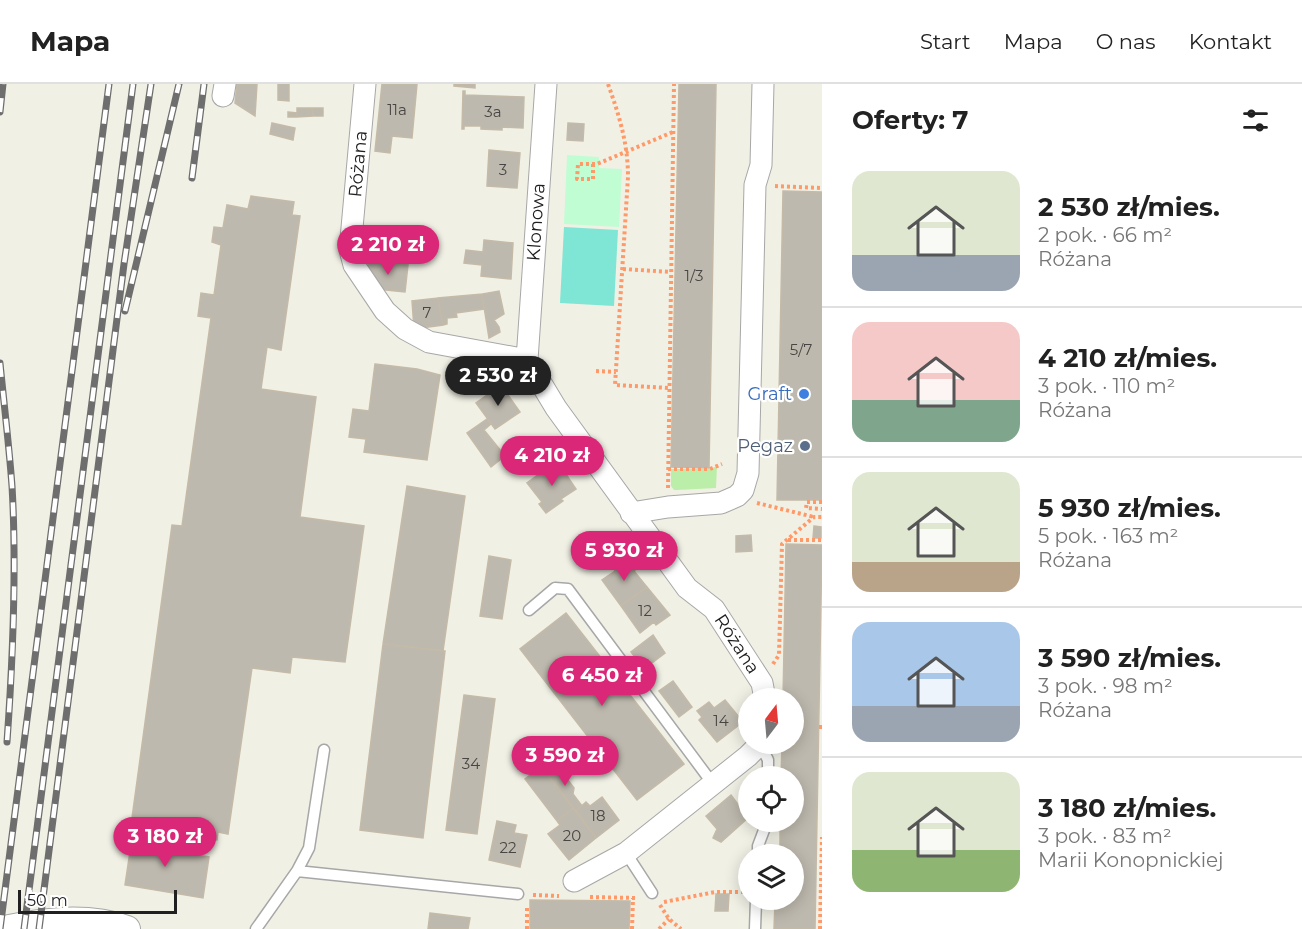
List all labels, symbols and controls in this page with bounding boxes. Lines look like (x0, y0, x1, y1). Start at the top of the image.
text: Mapa (30, 24, 110, 58)
text: Start (920, 29, 971, 54)
text: Mapa (1004, 29, 1063, 54)
text: O nas (1096, 29, 1156, 54)
text: Kontakt (1189, 29, 1272, 54)
house number: 11a (387, 100, 407, 119)
house number: 3a (484, 102, 502, 121)
text: Oferty: 7 (852, 104, 968, 136)
icon: filters (1239, 104, 1272, 137)
street label: Różana (344, 130, 372, 198)
house number: 3 (499, 160, 507, 179)
street label: Klonowa (522, 182, 550, 262)
text: 2 530 zł/mies. (1038, 191, 1220, 223)
icon: home (900, 195, 972, 267)
text: 2 pok. · 66 m² (1038, 223, 1172, 247)
pin: 2 210 zł (326, 225, 450, 276)
text: 2 210 zł (351, 232, 425, 256)
text: Różana (1038, 247, 1112, 271)
house number: 1/3 (685, 266, 703, 285)
house number: 7 (423, 303, 432, 322)
house number: 5/7 (790, 340, 812, 359)
text: 4 210 zł/mies. (1038, 342, 1217, 374)
icon: home (900, 346, 972, 418)
pin: 2 530 zł (436, 356, 560, 407)
text: 2 530 zł (459, 363, 537, 387)
text: 3 pok. · 110 m² (1038, 374, 1175, 398)
place label: Graft (748, 383, 792, 405)
marker: Graft (797, 387, 811, 401)
text: Różana (1038, 398, 1112, 422)
place label: Pegaz (737, 435, 793, 457)
pin: 4 210 zł (490, 436, 614, 487)
marker: Pegaz (798, 439, 812, 453)
text: 4 210 zł (514, 443, 590, 467)
text: 5 930 zł/mies. (1038, 492, 1221, 524)
icon: home (900, 496, 972, 568)
text: 5 pok. · 163 m² (1038, 524, 1178, 548)
pin: 5 930 zł (562, 531, 686, 582)
text: 5 930 zł (585, 538, 663, 562)
text: Różana (1038, 548, 1112, 572)
house number: 12 (638, 601, 652, 620)
street label: Różana (710, 610, 764, 678)
text: 3 590 zł/mies. (1038, 642, 1221, 674)
icon: home (900, 646, 972, 718)
pin: 6 450 zł (540, 656, 664, 707)
text: 6 450 zł (562, 663, 642, 687)
text: 3 pok. · 98 m² (1038, 674, 1173, 698)
north arrow (738, 688, 804, 754)
map controls (738, 688, 804, 910)
text: Różana (1038, 698, 1112, 722)
house number: 14 (713, 711, 729, 730)
pin: 3 590 zł (503, 736, 627, 787)
text: 3 590 zł (526, 743, 604, 767)
house number: 34 (462, 754, 480, 773)
button: locate (738, 766, 804, 832)
text: 3 180 zł/mies. (1038, 792, 1216, 824)
icon: home (900, 796, 972, 868)
house number: 18 (591, 806, 606, 825)
pin: 3 180 zł (103, 817, 227, 868)
text: 3 180 zł (127, 824, 203, 848)
text: 3 pok. · 83 m² (1038, 824, 1172, 848)
house number: 20 (563, 826, 581, 845)
house number: 22 (499, 838, 517, 857)
button: layers (738, 844, 804, 910)
text: Marii Konopnickiej (1038, 848, 1223, 872)
scale bar (18, 887, 177, 914)
text: 50 m (27, 891, 68, 910)

